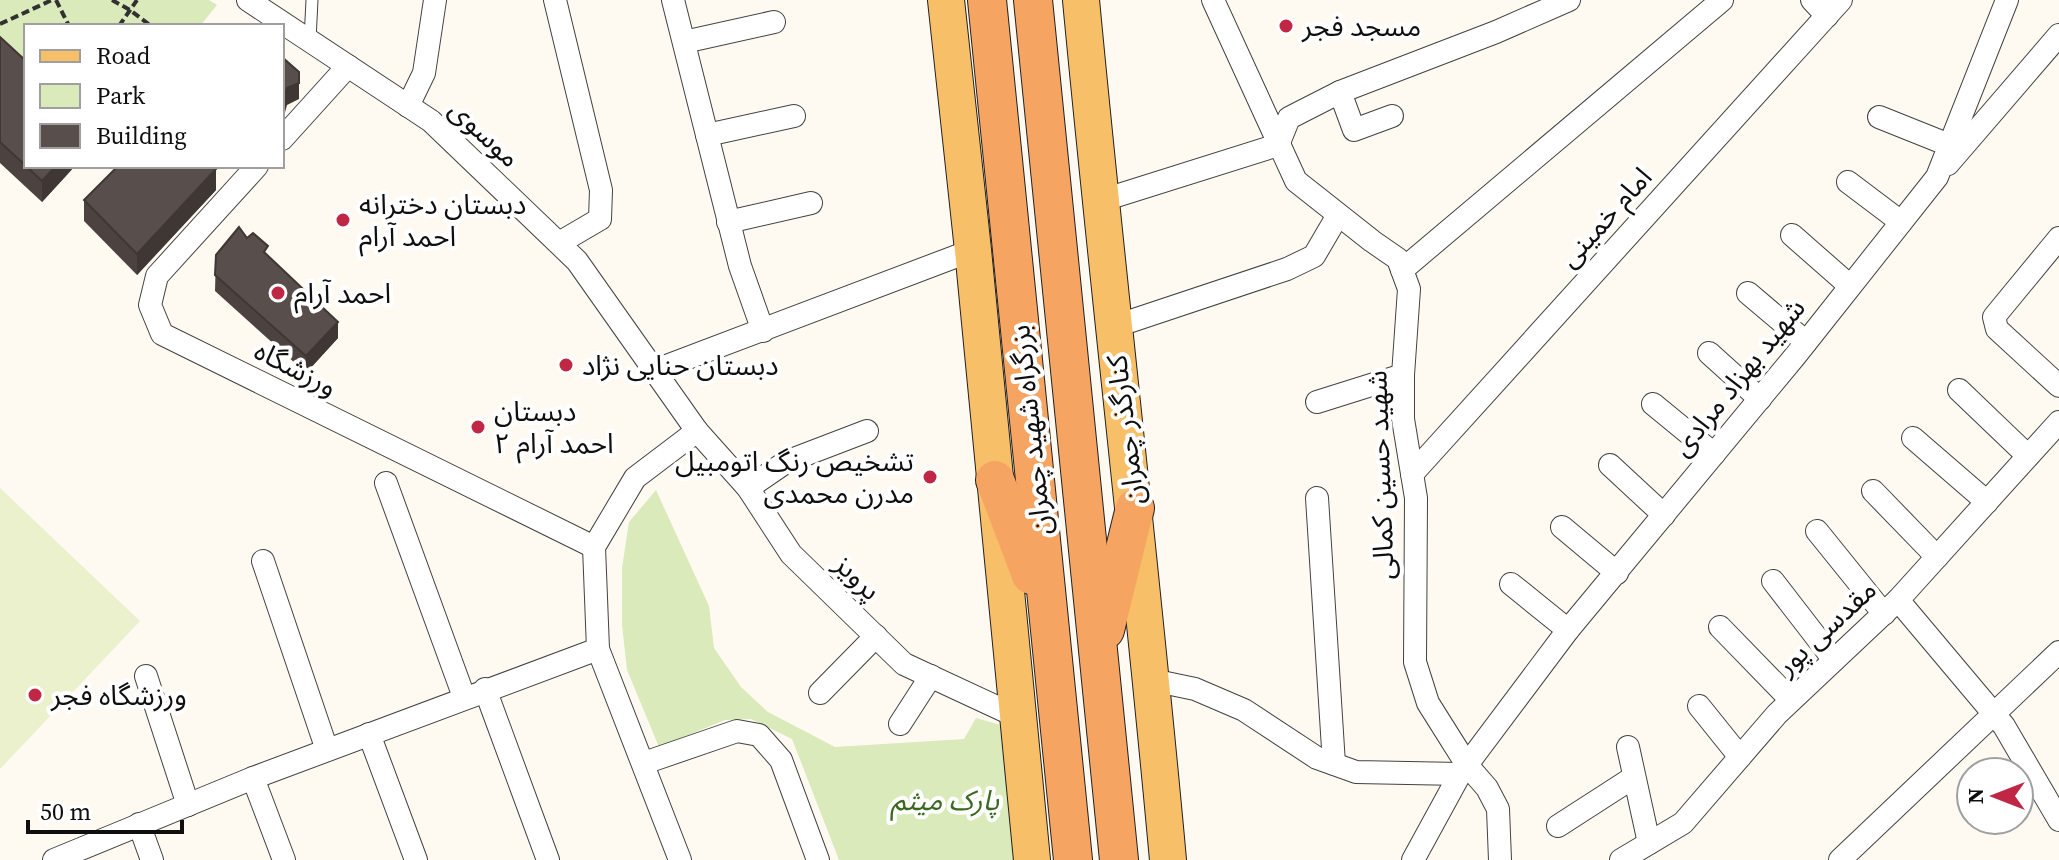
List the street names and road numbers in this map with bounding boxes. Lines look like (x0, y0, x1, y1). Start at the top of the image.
street label: موسوی (441, 90, 529, 176)
street label: امام خمینی (1550, 159, 1662, 277)
street label: شهید بهزاد مرادی (1662, 290, 1814, 464)
street label: بزرگراه شهید چمران (1000, 323, 1060, 537)
street label: ورزشگاه (248, 331, 344, 405)
street label: کنارگذر چمران (1097, 352, 1153, 507)
street label: شهید حسین کمالی (1357, 370, 1403, 580)
street label: پرویز (826, 545, 890, 609)
street label: مقدسی پور (1767, 571, 1884, 684)

